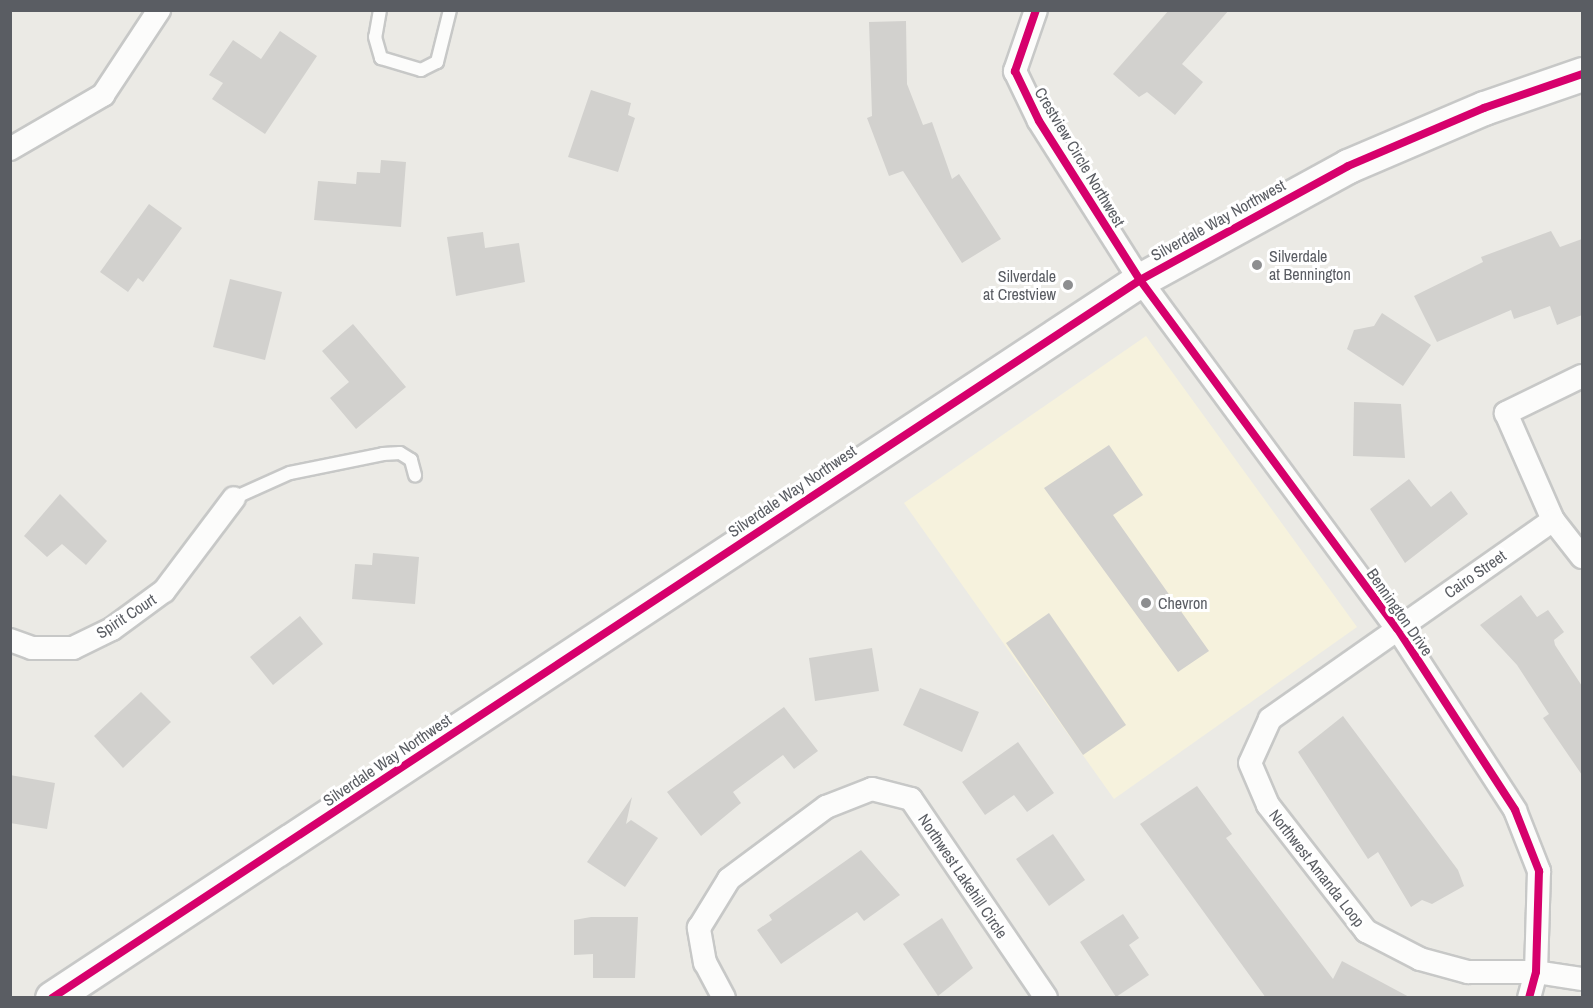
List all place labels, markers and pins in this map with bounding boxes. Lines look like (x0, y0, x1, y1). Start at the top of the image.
place label: Silverdale at Bennington (1269, 246, 1351, 284)
marker: Silverdale at Bennington (1250, 258, 1264, 272)
place label: Silverdale at Crestview (983, 266, 1056, 304)
marker: Silverdale at Crestview (1061, 278, 1075, 292)
place label: Chevron (1158, 593, 1208, 613)
marker: Chevron (1139, 596, 1153, 610)

